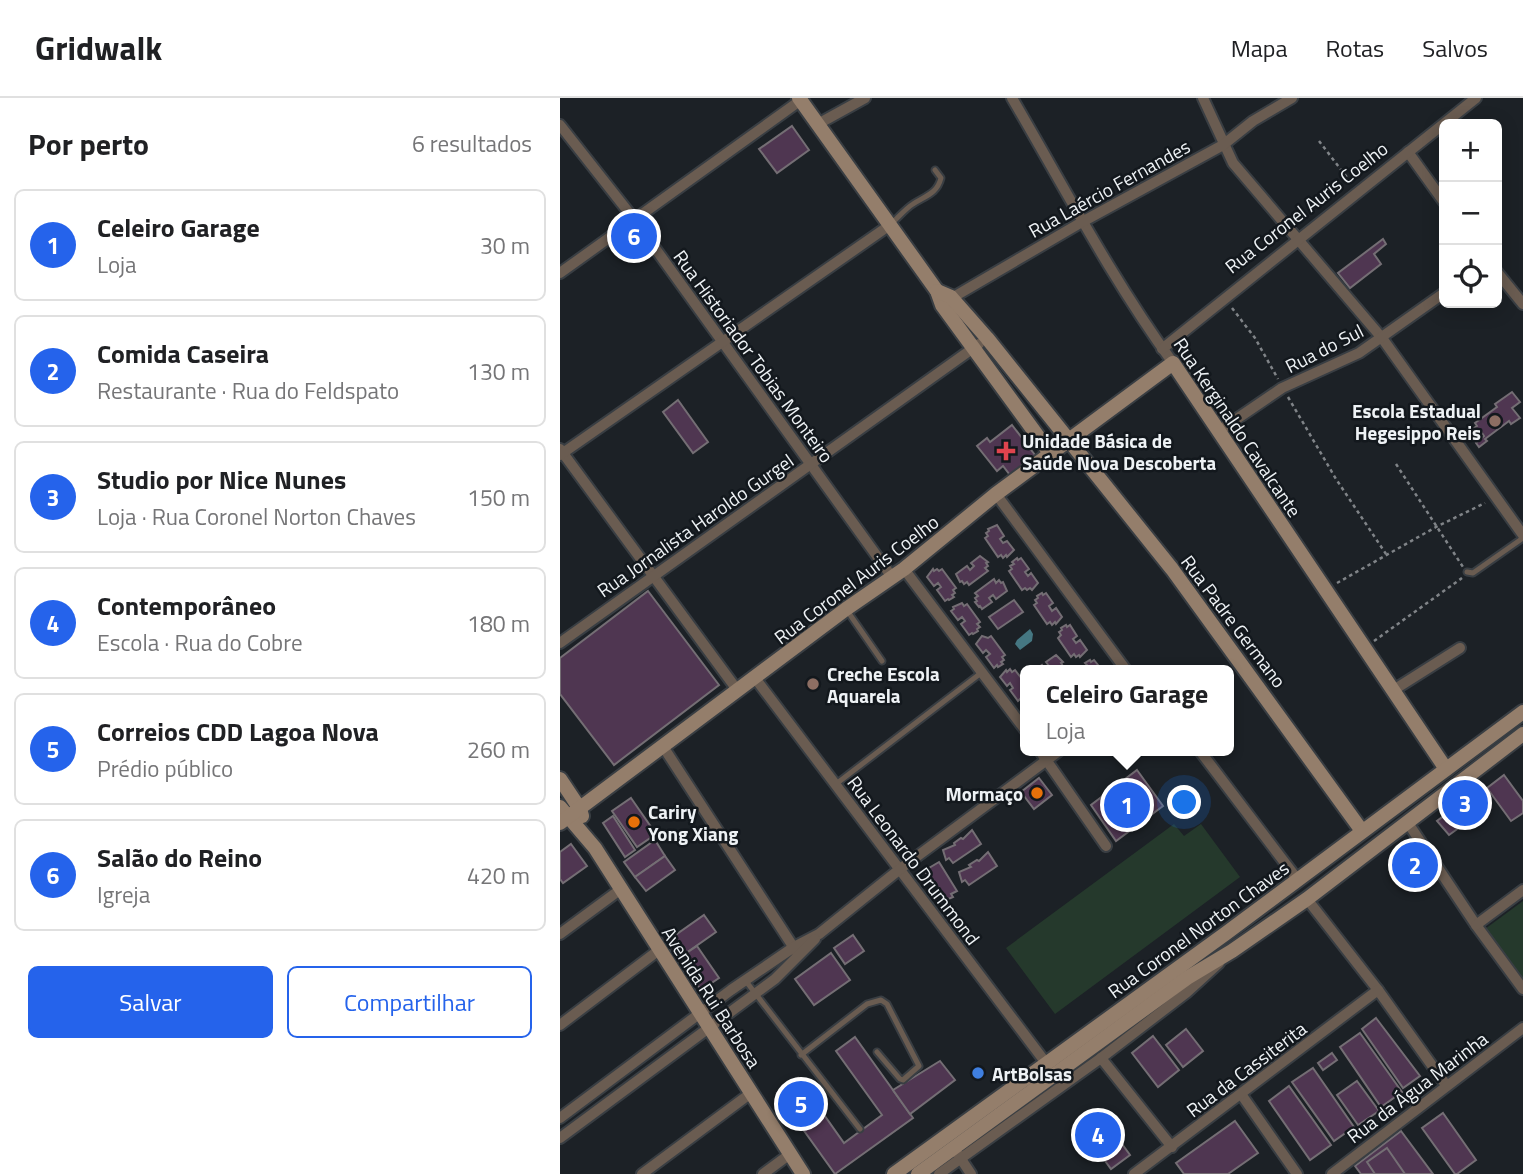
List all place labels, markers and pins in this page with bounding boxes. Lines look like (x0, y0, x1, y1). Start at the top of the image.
pin: 6 (611, 210, 657, 262)
place label: Escola Estadual Hegesippo Reis (1352, 396, 1481, 447)
marker: Escola Estadual Hegesippo Reis (1487, 413, 1503, 429)
place label: Unidade Básica de Saúde Nova Descoberta (1022, 426, 1216, 477)
marker: Unidade Básica de Saúde Nova Descoberta (996, 441, 1016, 461)
place label: Creche Escola Aquarela (827, 659, 940, 710)
marker: Creche Escola Aquarela (805, 676, 821, 692)
pin: 3 (1442, 777, 1488, 829)
place label: Mormaço (945, 779, 1023, 808)
pin: 1 (1104, 779, 1150, 831)
marker: Mormaço (1029, 785, 1045, 801)
place label: Cariry Yong Xiang (648, 797, 738, 848)
marker: Cariry Yong Xiang (626, 814, 642, 830)
pin: 2 (1392, 839, 1438, 891)
place label: ArtBolsas (992, 1059, 1072, 1088)
marker: ArtBolsas (970, 1065, 986, 1081)
pin: 5 (778, 1078, 824, 1130)
pin: 4 (1075, 1109, 1121, 1161)

